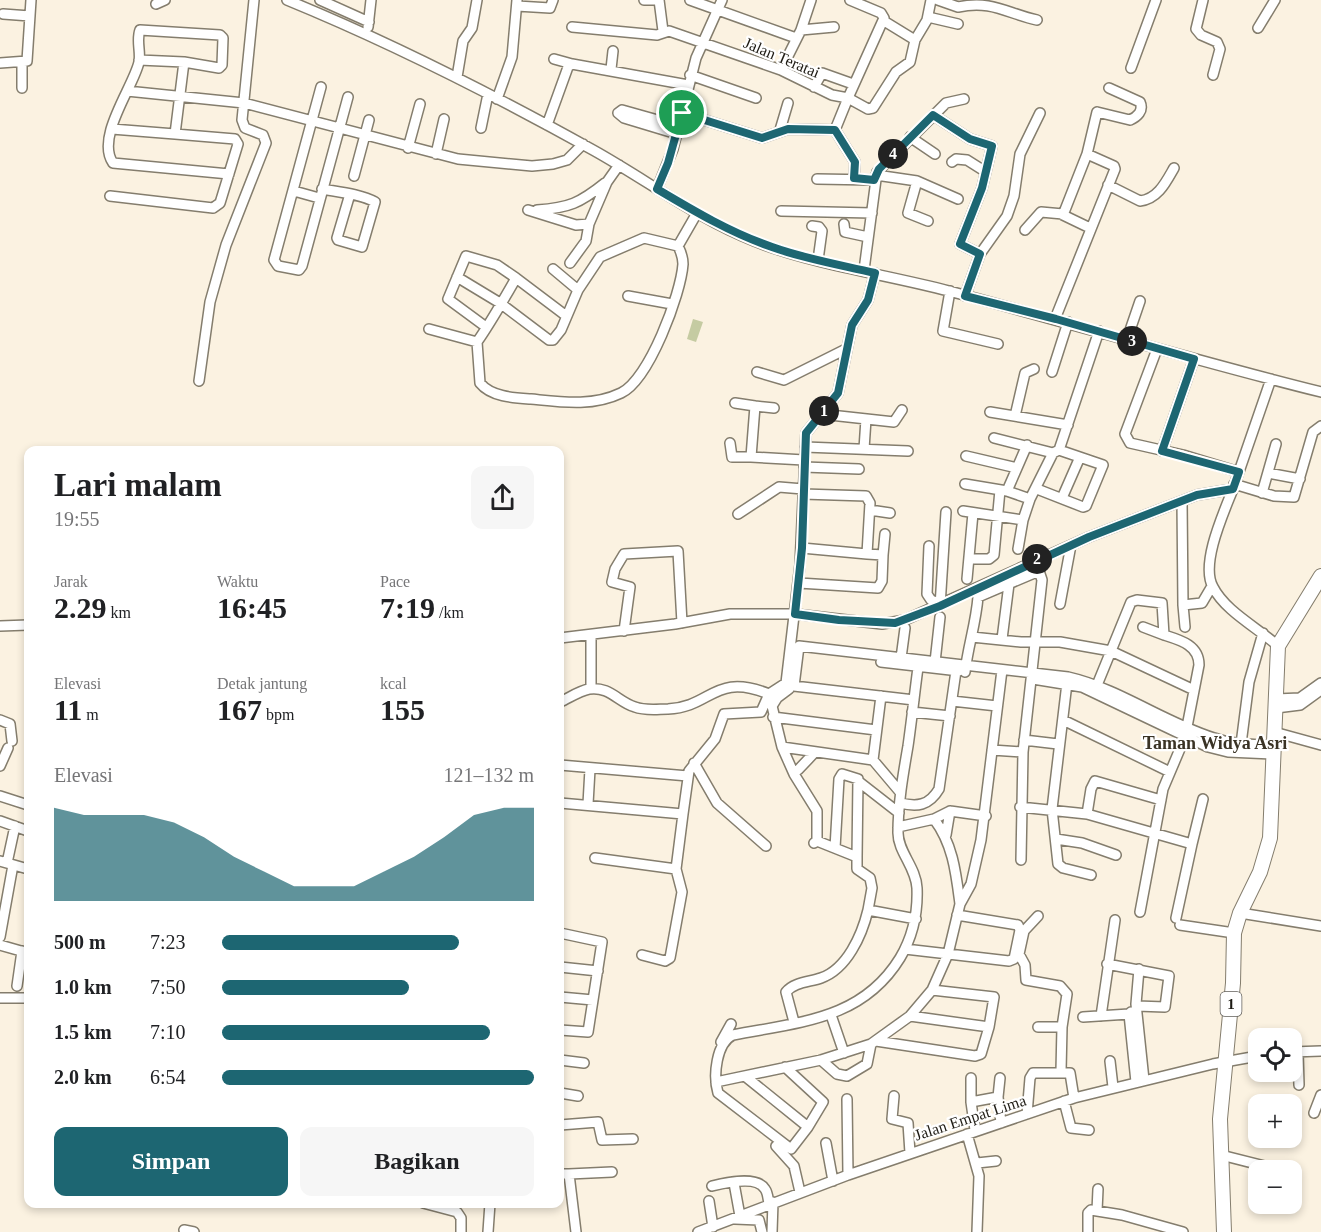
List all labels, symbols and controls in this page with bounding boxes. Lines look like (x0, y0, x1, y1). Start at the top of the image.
street label: Jalan Teratai (741, 34, 823, 81)
pin (656, 87, 707, 138)
icon: arrive (665, 96, 698, 129)
pin: 4 (878, 139, 908, 169)
text: 4 (889, 145, 897, 162)
pin: 3 (1117, 326, 1147, 356)
text: 3 (1128, 332, 1136, 349)
pin: 1 (809, 396, 839, 426)
text: 1 (820, 402, 828, 419)
button: share (471, 466, 534, 529)
text: Lari malam (54, 467, 222, 503)
text: 19:55 (54, 508, 100, 530)
pin: 2 (1022, 544, 1052, 574)
text: 2 (1033, 550, 1041, 567)
text: Jarak (54, 573, 88, 590)
text: Waktu (217, 573, 258, 590)
text: Pace (380, 573, 410, 590)
text: 2.29 (54, 591, 107, 624)
text: 16:45 (217, 591, 287, 624)
text: 7:19 (380, 591, 435, 624)
text: km (107, 604, 131, 621)
text: /km (435, 604, 464, 621)
text: Elevasi (54, 675, 101, 692)
text: Detak jantung (217, 675, 307, 692)
text: kcal (380, 675, 407, 692)
text: 11 (54, 693, 82, 726)
text: 167 (217, 693, 262, 726)
text: 155 (380, 693, 425, 726)
text: m (82, 706, 99, 723)
text: bpm (262, 706, 294, 723)
district label: Taman Widya Asri (1143, 733, 1287, 753)
text: Elevasi (54, 764, 113, 786)
text: 121–132 m (443, 764, 534, 786)
text: 500 m (54, 931, 106, 953)
text: 7:23 (150, 931, 186, 953)
text: 1.0 km (54, 976, 112, 998)
text: 7:50 (150, 976, 186, 998)
road number: 1 (1220, 992, 1242, 1016)
text: 1.5 km (54, 1021, 112, 1043)
text: 7:10 (150, 1021, 186, 1043)
map controls (1248, 1028, 1302, 1214)
button: locate (1248, 1028, 1302, 1082)
text: 2.0 km (54, 1066, 112, 1088)
text: 6:54 (150, 1066, 186, 1088)
street label: Jalan Empat Lima (912, 1091, 1028, 1144)
button: + (1248, 1094, 1302, 1148)
button: Simpan (54, 1127, 288, 1196)
button: Bagikan (300, 1127, 534, 1196)
button: − (1248, 1160, 1302, 1214)

